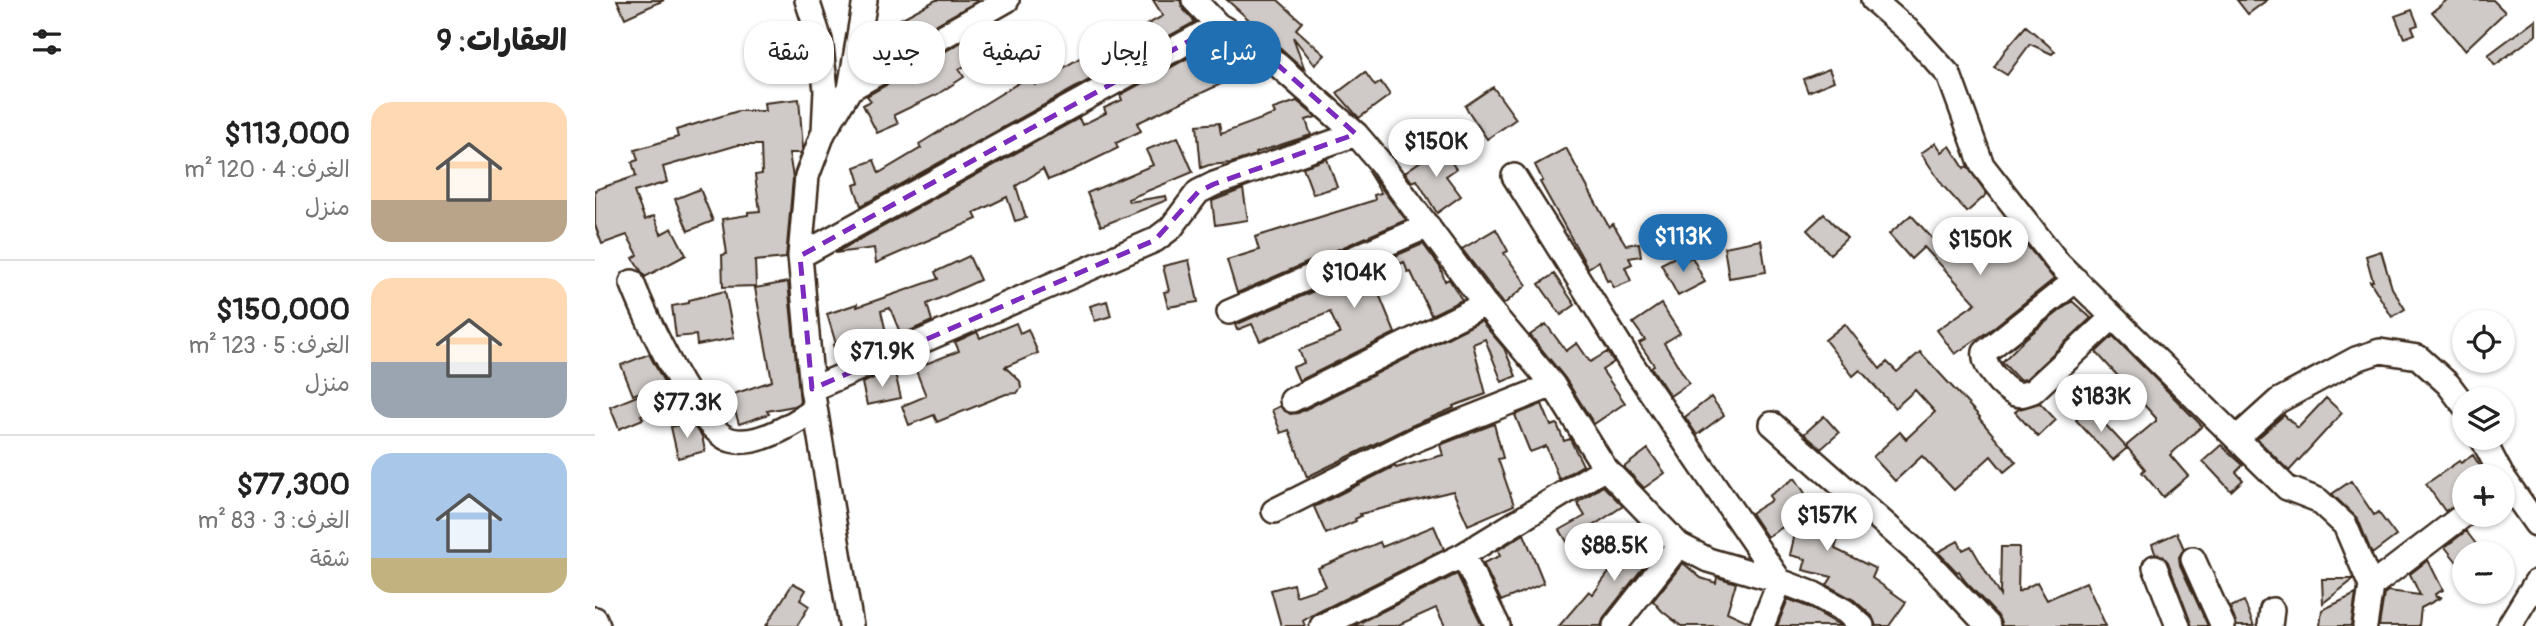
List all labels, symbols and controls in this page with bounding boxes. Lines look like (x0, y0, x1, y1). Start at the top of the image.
chip: شقة (744, 21, 834, 84)
chip: جديد (848, 21, 945, 84)
chip: تصفية (959, 21, 1065, 84)
chip: إيجار (1079, 21, 1172, 84)
chip: شراء (1186, 21, 1281, 84)
text: العقارات: 9 (437, 22, 567, 59)
icon: filters (28, 23, 66, 61)
text: $113,000 (224, 115, 350, 152)
pin: $150K (1387, 120, 1485, 179)
text: $150K (1404, 127, 1468, 156)
icon: home (427, 130, 511, 214)
text: الغرف: 4 · 120 m² (184, 155, 350, 184)
text: منزل (305, 193, 350, 222)
pin: $113K (1634, 215, 1732, 274)
pin: $150K (1931, 218, 2029, 277)
text: $113K (1654, 222, 1712, 251)
text: $150K (1948, 225, 2012, 254)
pin: $104K (1305, 250, 1403, 310)
text: $104K (1322, 258, 1386, 287)
text: $150,000 (216, 291, 350, 328)
icon: home (427, 306, 511, 390)
map controls (2452, 310, 2515, 604)
button: locate (2452, 310, 2515, 373)
pin: $71.9K (825, 330, 939, 389)
text: الغرف: 5 · 123 m² (189, 331, 350, 360)
text: $71.9K (850, 337, 914, 366)
text: منزل (305, 369, 350, 398)
pin: $183K (2052, 374, 2150, 434)
pin: $77.3K (630, 380, 744, 440)
text: $183K (2071, 382, 2131, 411)
button: layers (2452, 387, 2515, 450)
text: $77.3K (653, 388, 721, 417)
button: + (2452, 464, 2515, 527)
text: $77,300 (237, 466, 350, 503)
icon: home (427, 481, 511, 565)
pin: $157K (1778, 494, 1876, 553)
text: $157K (1797, 501, 1857, 530)
text: الغرف: 3 · 83 m² (198, 506, 350, 535)
pin: $88.5K (1557, 524, 1671, 583)
text: $88.5K (1580, 531, 1648, 560)
button: − (2452, 541, 2515, 604)
text: شقة (310, 544, 350, 573)

